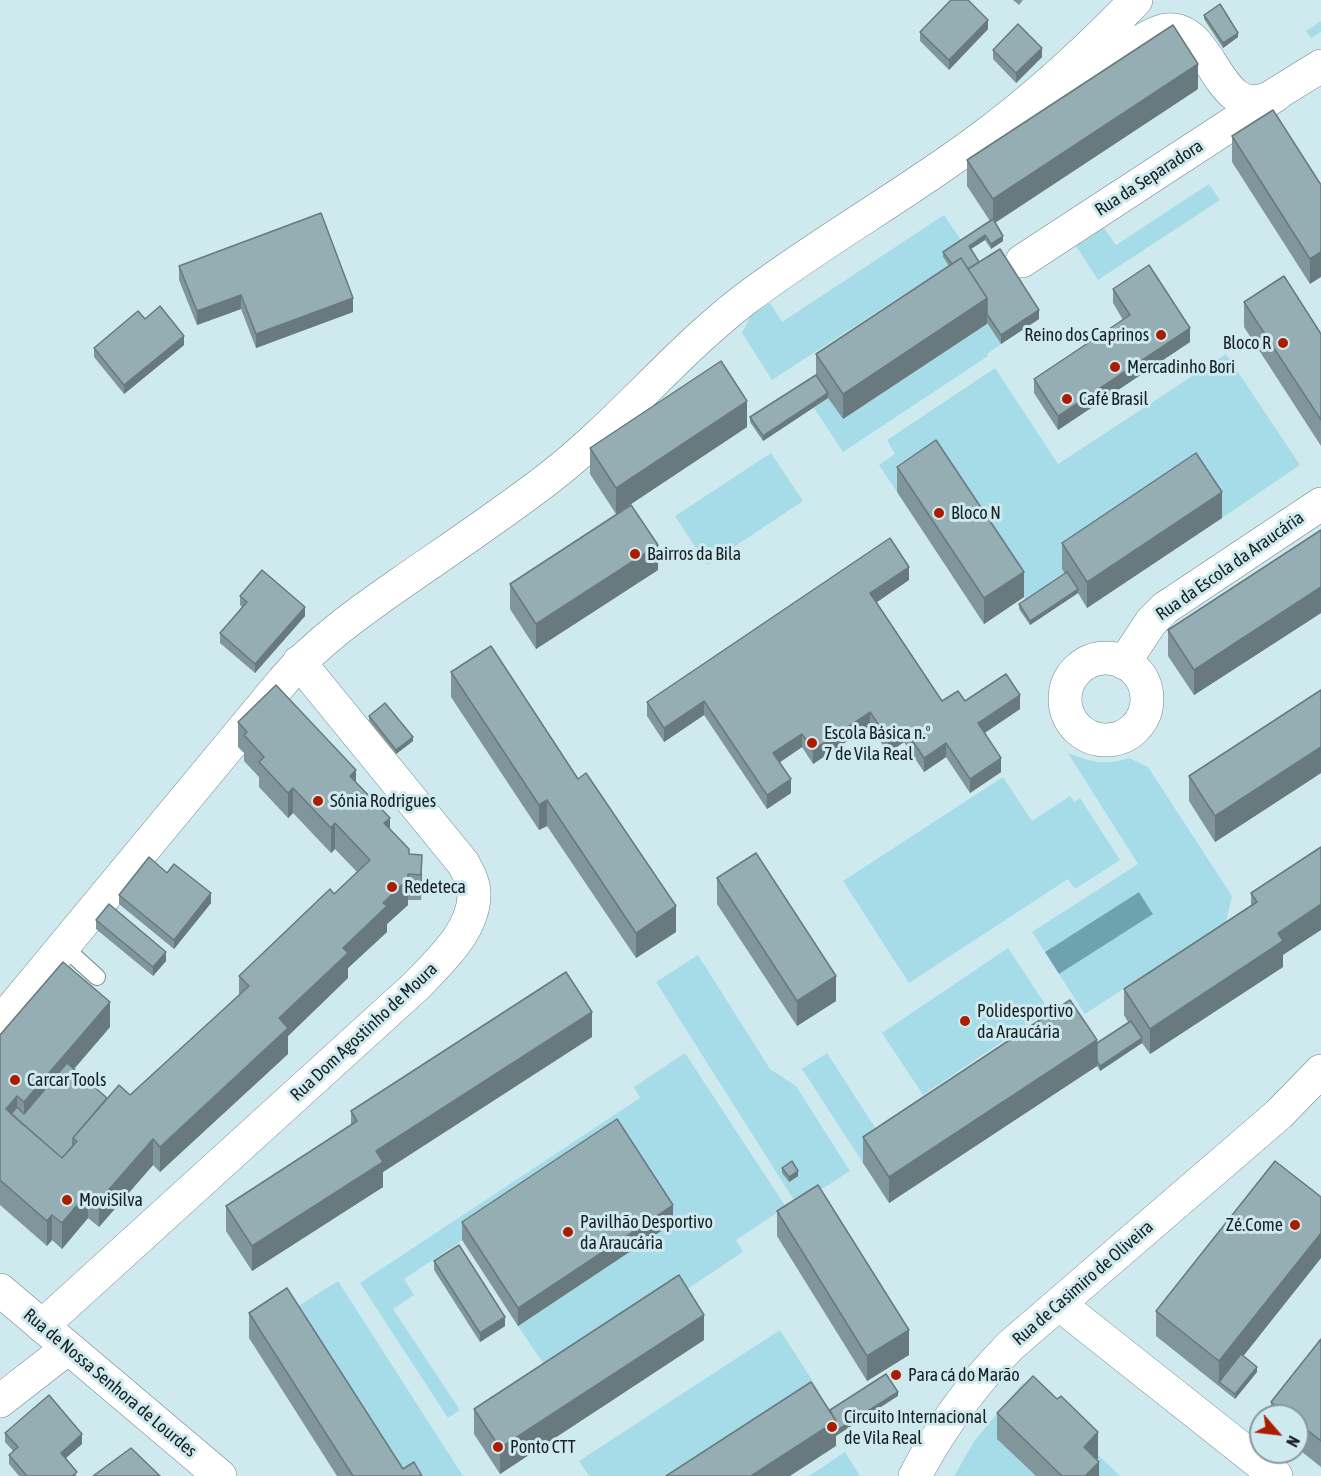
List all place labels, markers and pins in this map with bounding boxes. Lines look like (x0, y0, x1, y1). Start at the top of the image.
place label: Reino dos Caprinos (1024, 324, 1149, 346)
marker: Reino dos Caprinos (1154, 328, 1168, 342)
place label: Bloco R (1223, 332, 1271, 354)
marker: Bloco R (1276, 336, 1290, 350)
place label: Mercadinho Bori (1127, 356, 1235, 378)
marker: Mercadinho Bori (1108, 360, 1122, 374)
place label: Café Brasil (1079, 388, 1148, 410)
marker: Café Brasil (1060, 392, 1074, 406)
place label: Bloco N (951, 502, 1001, 524)
marker: Bloco N (932, 506, 946, 520)
place label: Bairros da Bila (647, 543, 741, 565)
marker: Bairros da Bila (628, 547, 642, 561)
place label: Escola Básica n.º 7 de Vila Real (824, 722, 930, 764)
marker: Escola Básica n.º 7 de Vila Real (805, 736, 819, 750)
place label: Sónia Rodrigues (330, 790, 436, 812)
marker: Sónia Rodrigues (311, 794, 325, 808)
place label: Redeteca (404, 876, 466, 898)
marker: Redeteca (385, 880, 399, 894)
place label: Polidesportivo da Araucária (977, 1000, 1073, 1042)
marker: Polidesportivo da Araucária (958, 1014, 972, 1028)
place label: Carcar Tools (27, 1069, 106, 1091)
marker: Carcar Tools (8, 1073, 22, 1087)
place label: MoviSilva (79, 1189, 143, 1211)
marker: MoviSilva (60, 1193, 74, 1207)
place label: Pavilhão Desportivo da Araucária (580, 1211, 713, 1254)
place label: Zé.Come (1226, 1214, 1283, 1236)
marker: Zé.Come (1288, 1218, 1302, 1232)
marker: Pavilhão Desportivo da Araucária (561, 1225, 575, 1239)
place label: Para cá do Marão (908, 1364, 1020, 1386)
marker: Para cá do Marão (889, 1368, 903, 1382)
place label: Circuito Internacional de Vila Real (844, 1406, 987, 1448)
marker: Circuito Internacional de Vila Real (825, 1420, 839, 1434)
place label: Ponto CTT (510, 1436, 576, 1458)
marker: Ponto CTT (491, 1440, 505, 1454)

